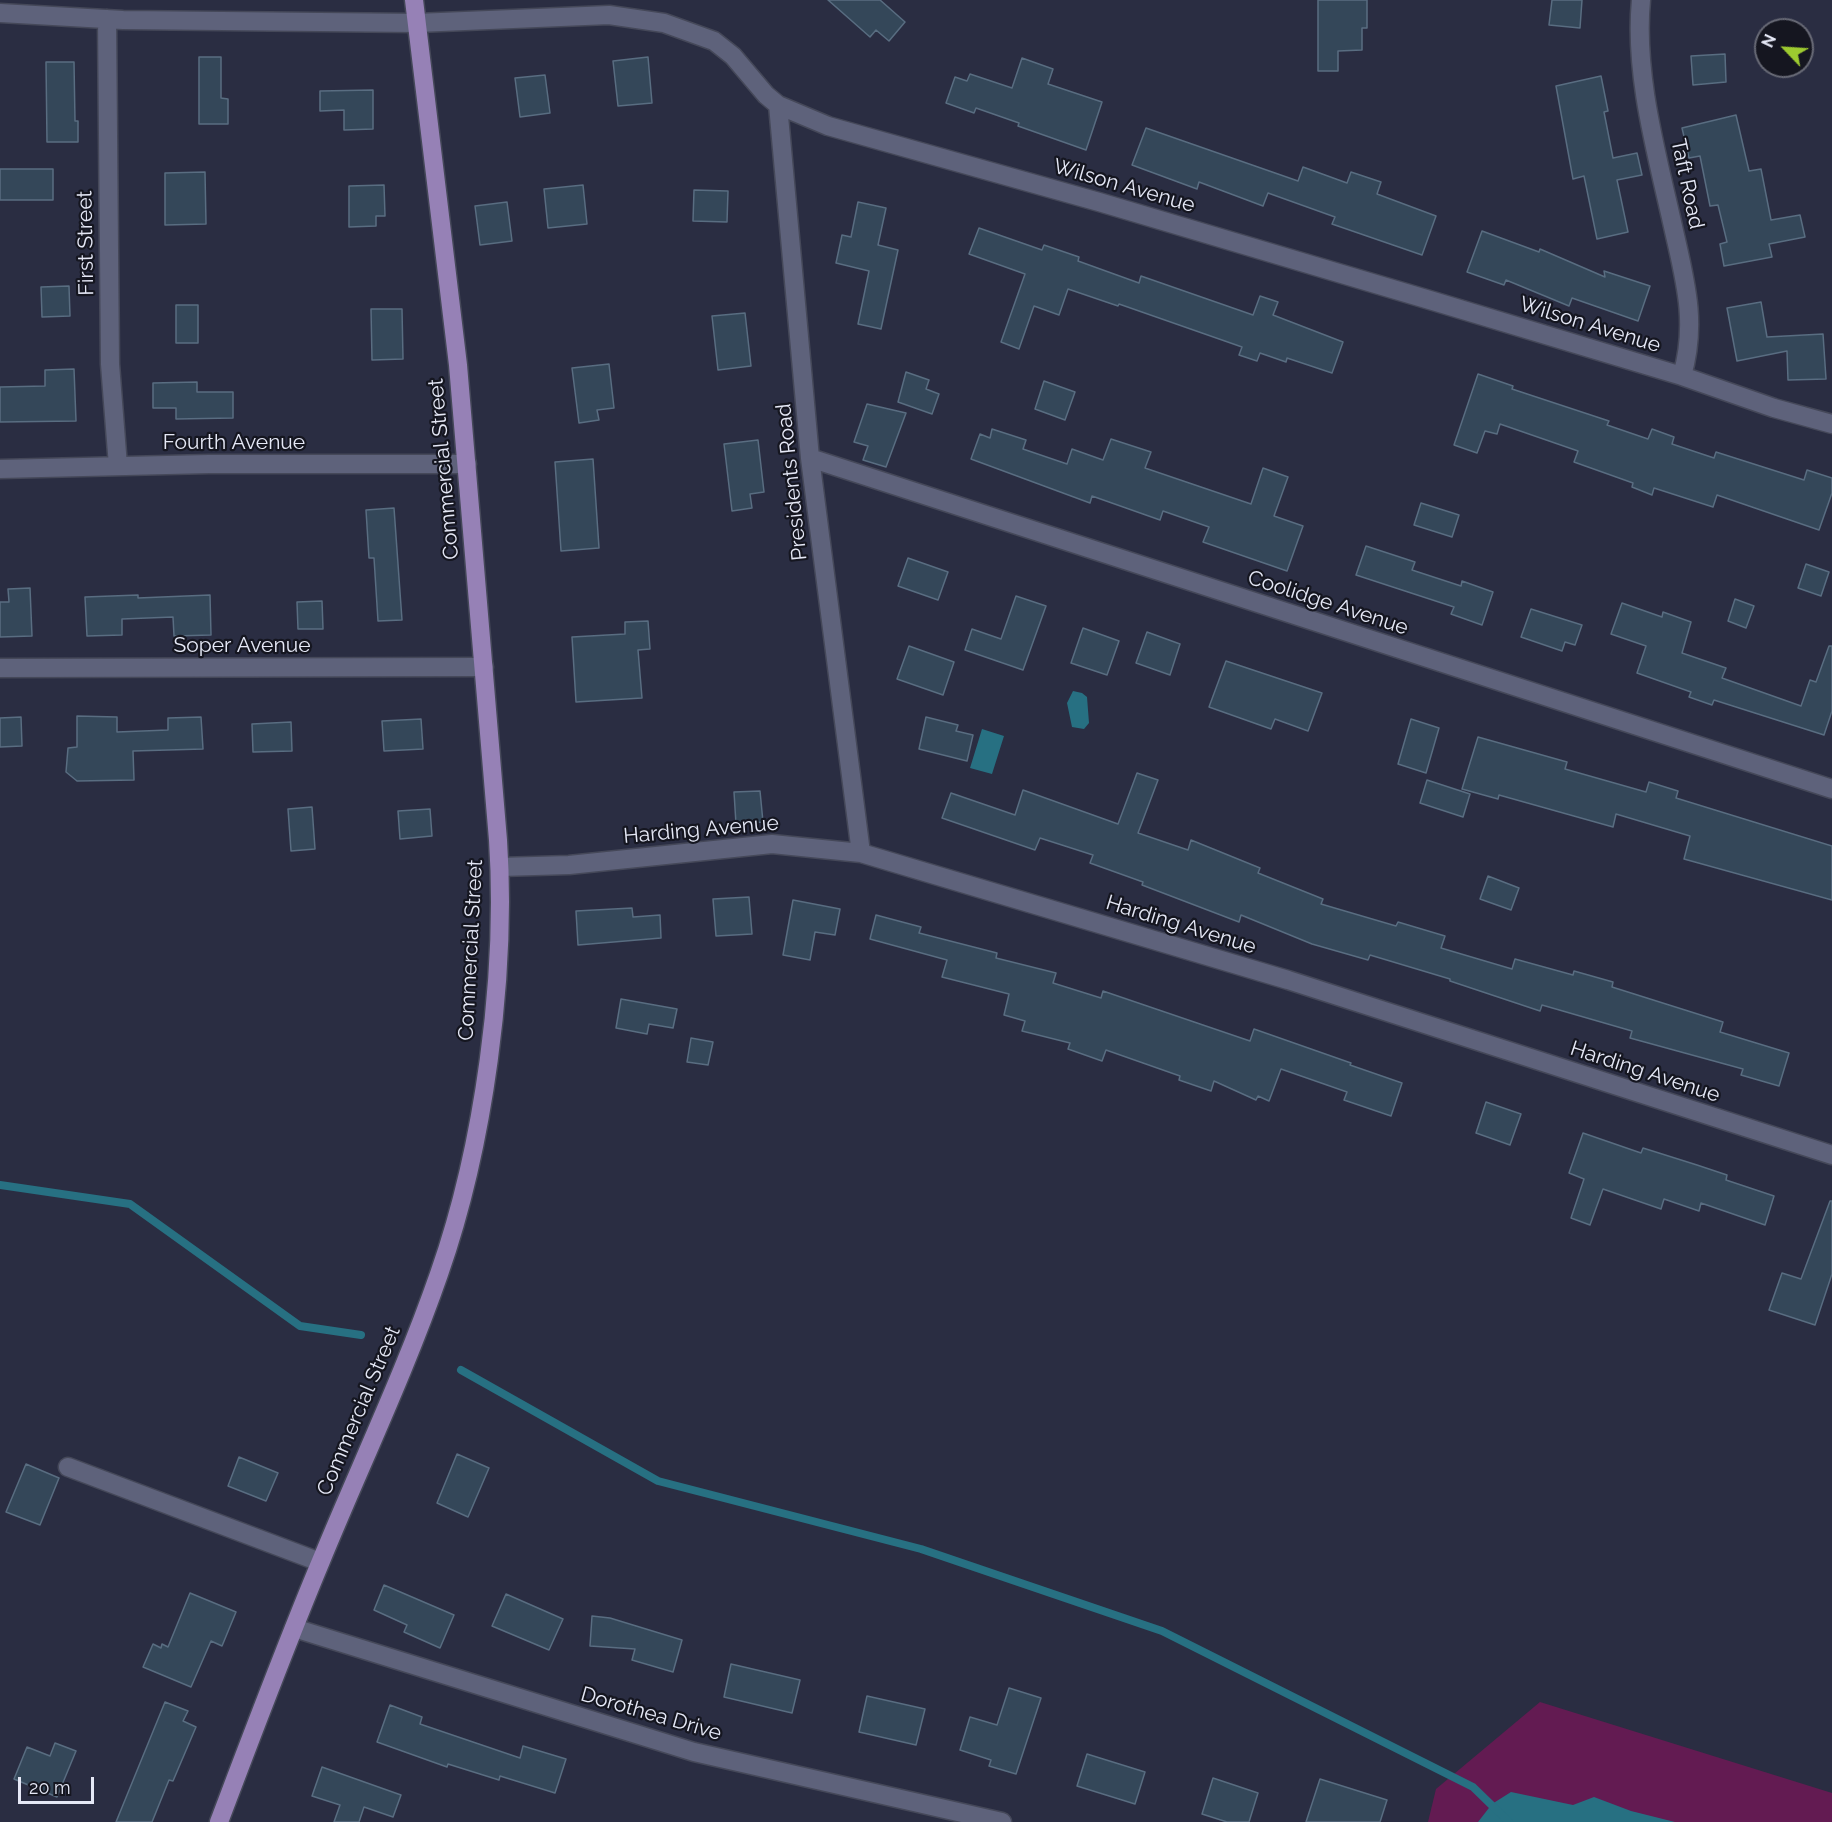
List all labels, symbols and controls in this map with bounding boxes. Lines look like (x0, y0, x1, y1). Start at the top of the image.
north arrow (1754, 18, 1814, 78)
text: N (1758, 31, 1780, 51)
street label: Taft Road (1665, 137, 1709, 231)
street label: Wilson Avenue (1050, 154, 1198, 218)
street label: First Street (72, 190, 100, 296)
street label: Wilson Avenue (1516, 292, 1664, 358)
street label: Commercial Street (424, 377, 464, 561)
street label: Presidents Road (771, 402, 813, 562)
street label: Fourth Avenue (163, 430, 305, 456)
street label: Coolidge Avenue (1245, 565, 1411, 641)
street label: Soper Avenue (174, 633, 310, 659)
street label: Harding Avenue (622, 811, 780, 849)
street label: Commercial Street (454, 859, 488, 1041)
street label: Harding Avenue (1103, 890, 1259, 960)
street label: Harding Avenue (1567, 1036, 1723, 1108)
street label: Commercial Street (312, 1322, 406, 1500)
street label: Dorothea Drive (578, 1682, 724, 1746)
scale bar (21, 1765, 98, 1803)
text: 20 m (29, 1777, 71, 1798)

